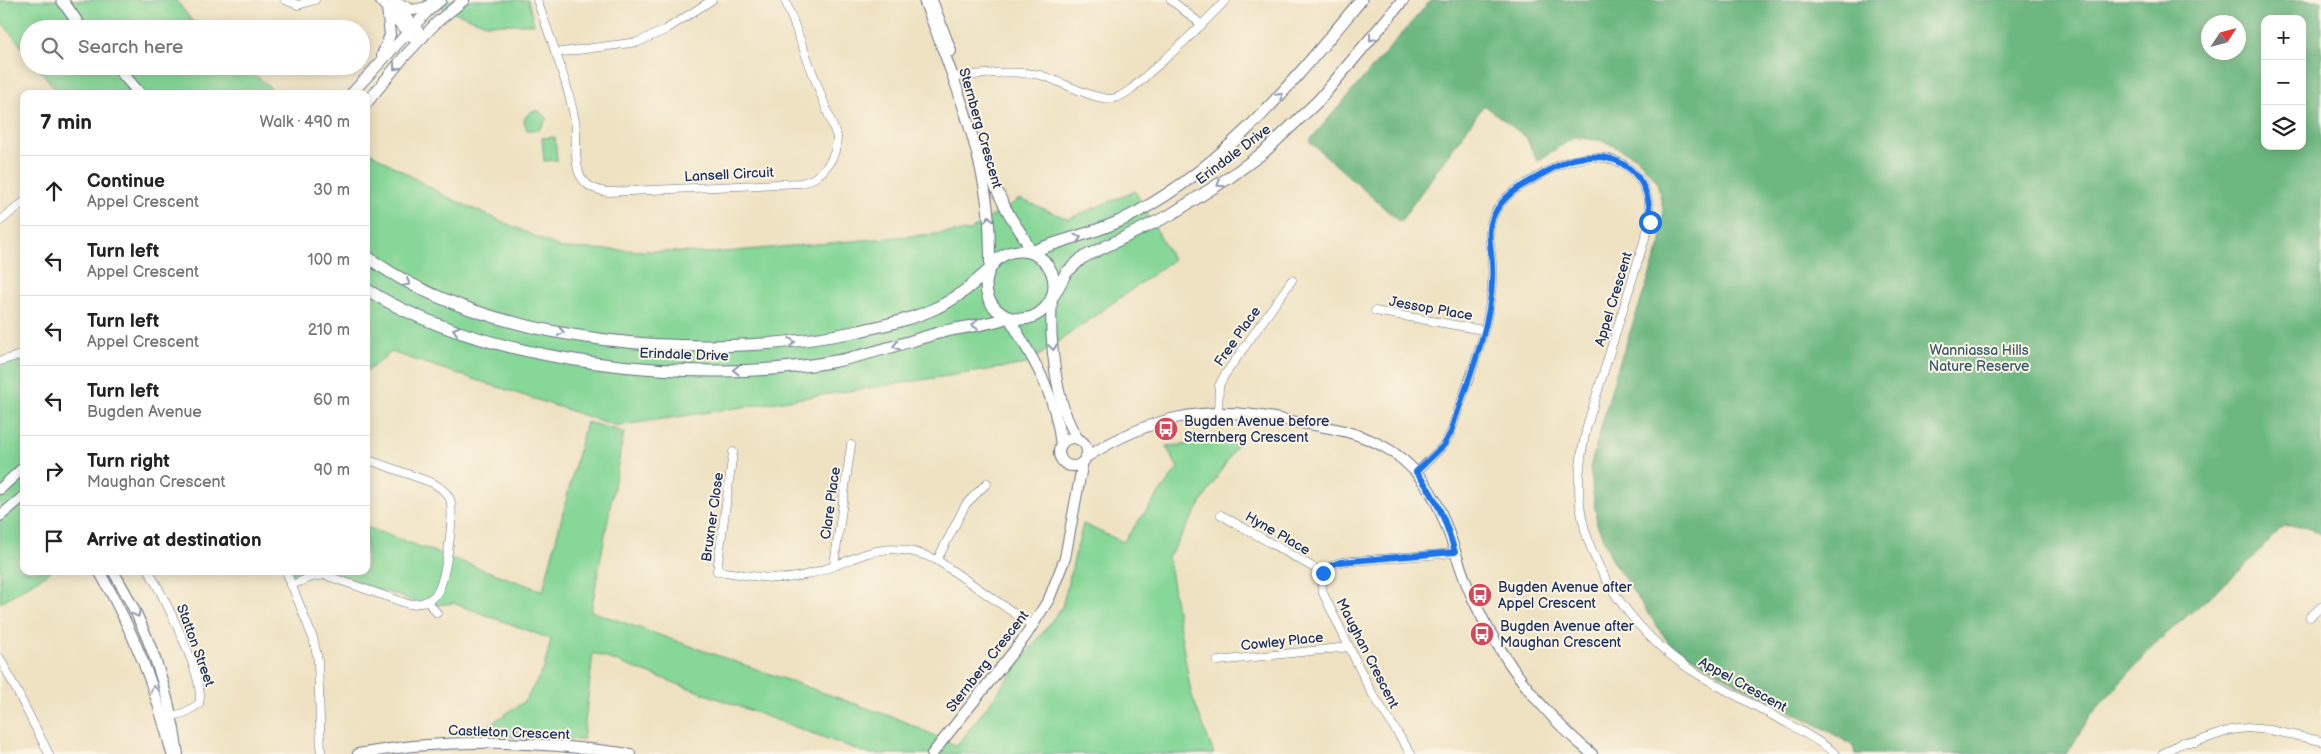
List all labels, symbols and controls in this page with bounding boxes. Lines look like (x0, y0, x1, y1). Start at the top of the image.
north arrow (2201, 15, 2246, 60)
map controls (2261, 15, 2306, 150)
button: + (2261, 15, 2306, 60)
search box (20, 20, 370, 75)
one-way arrow (1368, 32, 1377, 41)
icon: search (38, 34, 66, 62)
text: Search here (78, 36, 183, 59)
button: − (2261, 60, 2306, 105)
one-way arrow (394, 61, 402, 70)
street label: Sternberg Crescent (955, 66, 1006, 191)
one-way arrow (1274, 93, 1283, 102)
button: layers (2261, 105, 2306, 150)
text: 7 min (40, 110, 92, 135)
text: Walk · 490 m (259, 113, 350, 132)
street label: Erindale Drive (1192, 121, 1274, 188)
street label: Lansell Circuit (684, 164, 775, 185)
text: Continue (87, 170, 165, 193)
icon: ahead (40, 177, 68, 205)
one-way arrow (1217, 178, 1226, 187)
text: 30 m (313, 181, 350, 200)
text: Appel Crescent (87, 193, 199, 212)
route start (1639, 211, 1662, 234)
one-way arrow (983, 215, 994, 223)
one-way arrow (1073, 234, 1081, 244)
text: Turn left (87, 240, 159, 263)
icon: left (40, 247, 68, 275)
street label: Appel Crescent (1591, 249, 1636, 348)
text: 100 m (307, 251, 350, 270)
text: Appel Crescent (87, 263, 199, 282)
one-way arrow (402, 277, 411, 287)
street label: Jessop Place (1388, 293, 1474, 324)
street label: Free Place (1211, 303, 1264, 369)
text: Turn left (87, 310, 159, 333)
icon: left (40, 317, 68, 345)
one-way arrow (971, 319, 979, 330)
text: 210 m (308, 321, 350, 340)
one-way arrow (453, 326, 461, 336)
one-way arrow (557, 326, 566, 337)
text: Appel Crescent (87, 333, 199, 352)
one-way arrow (789, 337, 797, 348)
one-way arrow (892, 341, 901, 351)
park label: Wanniassa Hills Nature Reserve (1929, 342, 2029, 375)
one-way arrow (1047, 343, 1058, 351)
street label: Erindale Drive (639, 344, 729, 365)
one-way arrow (732, 365, 740, 375)
text: Turn left (87, 380, 159, 403)
icon: left (40, 387, 68, 415)
text: 60 m (313, 391, 350, 410)
text: Bugden Avenue (87, 403, 202, 422)
place label: Bugden Avenue before Sternberg Crescent (1184, 413, 1329, 446)
bus stop icon: Bugden Avenue before Sternberg Crescent (1153, 416, 1179, 442)
text: Turn right (87, 450, 170, 473)
icon: right (40, 457, 68, 485)
text: 90 m (314, 461, 350, 480)
street label: Clare Place (817, 466, 844, 541)
street label: Bruxner Close (698, 471, 727, 563)
text: Maughan Crescent (87, 473, 225, 492)
street label: Hyne Place (1242, 508, 1313, 559)
icon: arrive (40, 527, 68, 555)
text: Arrive at destination (87, 529, 262, 552)
route end (1312, 562, 1335, 585)
place label: Bugden Avenue after Appel Crescent (1498, 579, 1633, 612)
bus stop icon: Bugden Avenue after Appel Crescent (1467, 582, 1493, 608)
street label: Maughan Crescent (1332, 595, 1403, 712)
street label: Statton Street (173, 602, 219, 689)
street label: Sternberg Crescent (942, 606, 1033, 716)
one-way arrow (131, 609, 141, 618)
place label: Bugden Avenue after Maughan Crescent (1500, 618, 1635, 651)
bus stop icon: Bugden Avenue after Maughan Crescent (1469, 621, 1495, 647)
street label: Cowley Place (1240, 629, 1324, 654)
street label: Appel Crescent (1696, 653, 1790, 716)
one-way arrow (149, 686, 159, 694)
street label: Castleton Crescent (448, 722, 571, 743)

